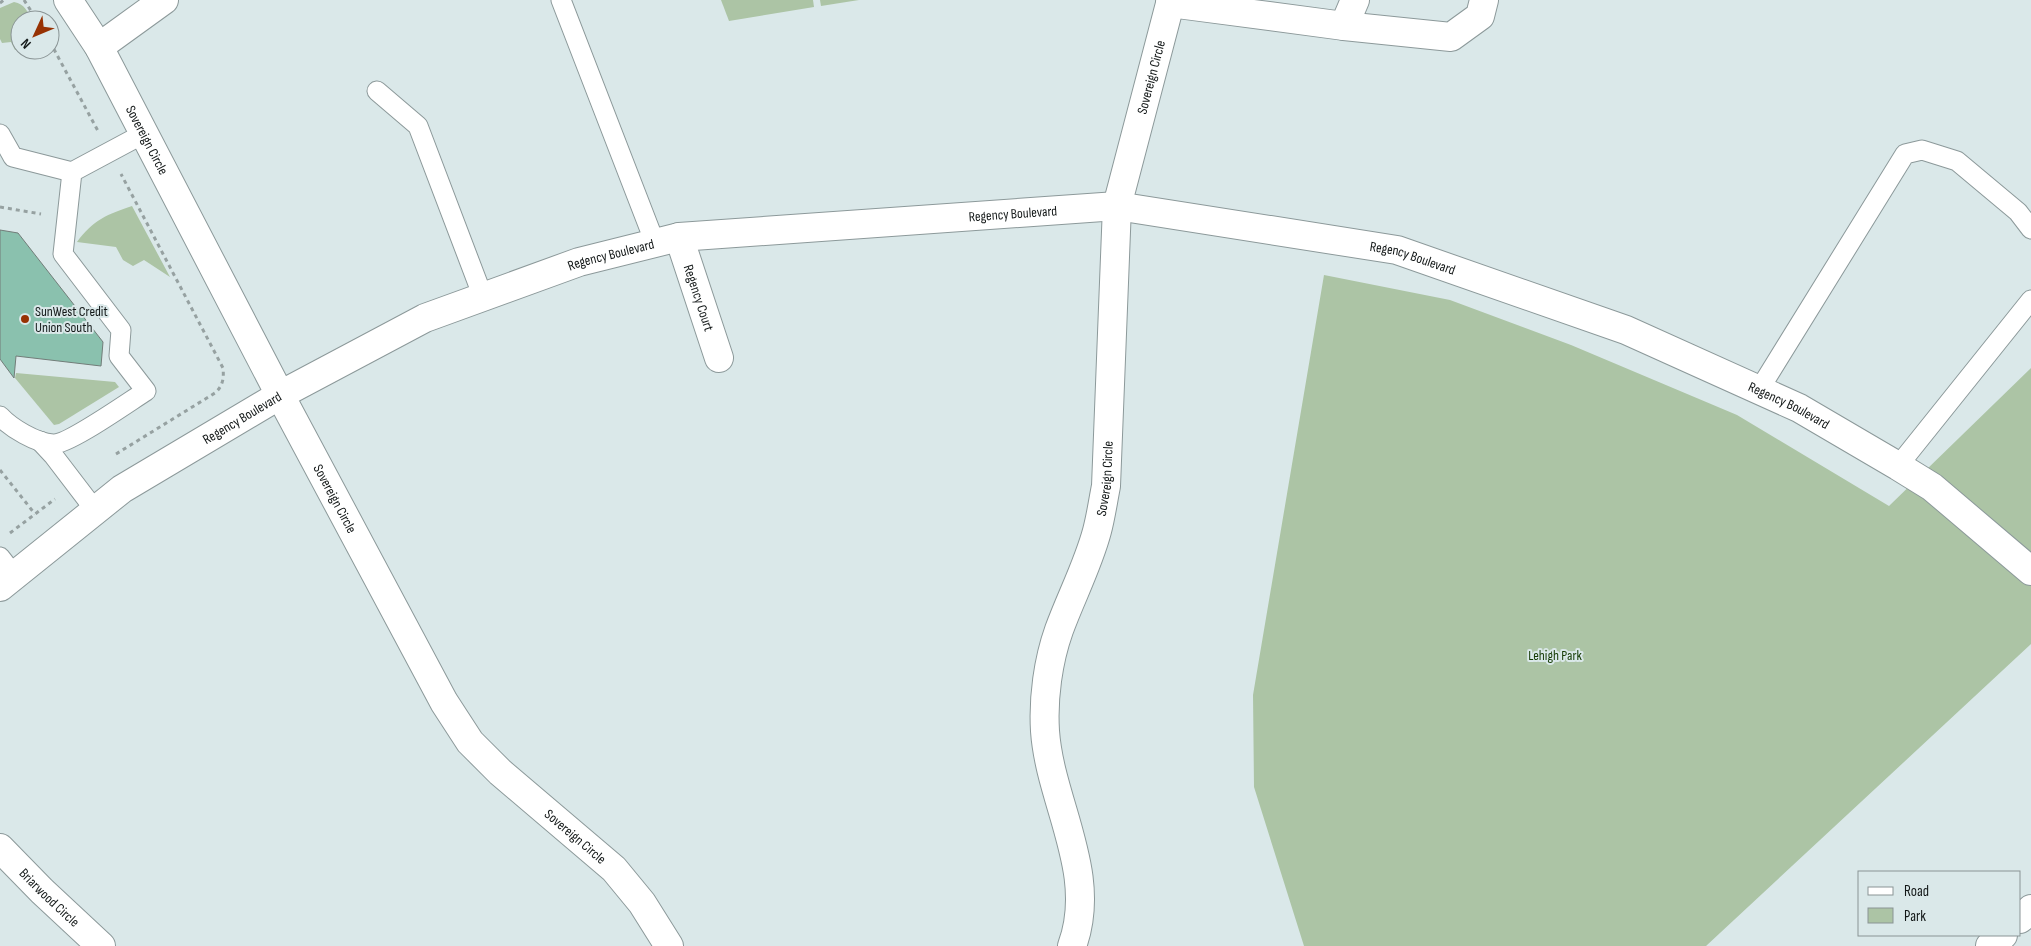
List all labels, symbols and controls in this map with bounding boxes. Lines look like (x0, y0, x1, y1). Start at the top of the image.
north arrow (10, 10, 60, 60)
text: N (17, 35, 35, 52)
street label: Sovereign Circle (1133, 39, 1169, 116)
street label: Sovereign Circle (122, 103, 172, 178)
street label: Regency Boulevard (968, 202, 1058, 225)
street label: Regency Boulevard (565, 236, 656, 274)
street label: Regency Boulevard (1369, 238, 1458, 279)
street label: Regency Court (680, 262, 718, 333)
place label: SunWest Credit Union South (35, 303, 108, 336)
marker: SunWest Credit Union South (19, 313, 31, 325)
street label: Regency Boulevard (1746, 378, 1832, 433)
street label: Regency Boulevard (200, 388, 285, 448)
street label: Sovereign Circle (1093, 441, 1117, 518)
street label: Sovereign Circle (310, 461, 360, 536)
park label: Lehigh Park (1528, 647, 1582, 664)
street label: Sovereign Circle (541, 806, 610, 868)
street label: Briarwood Circle (16, 865, 83, 931)
legend (1858, 871, 2021, 936)
text: Road (1904, 882, 1929, 901)
text: Park (1904, 907, 1926, 926)

